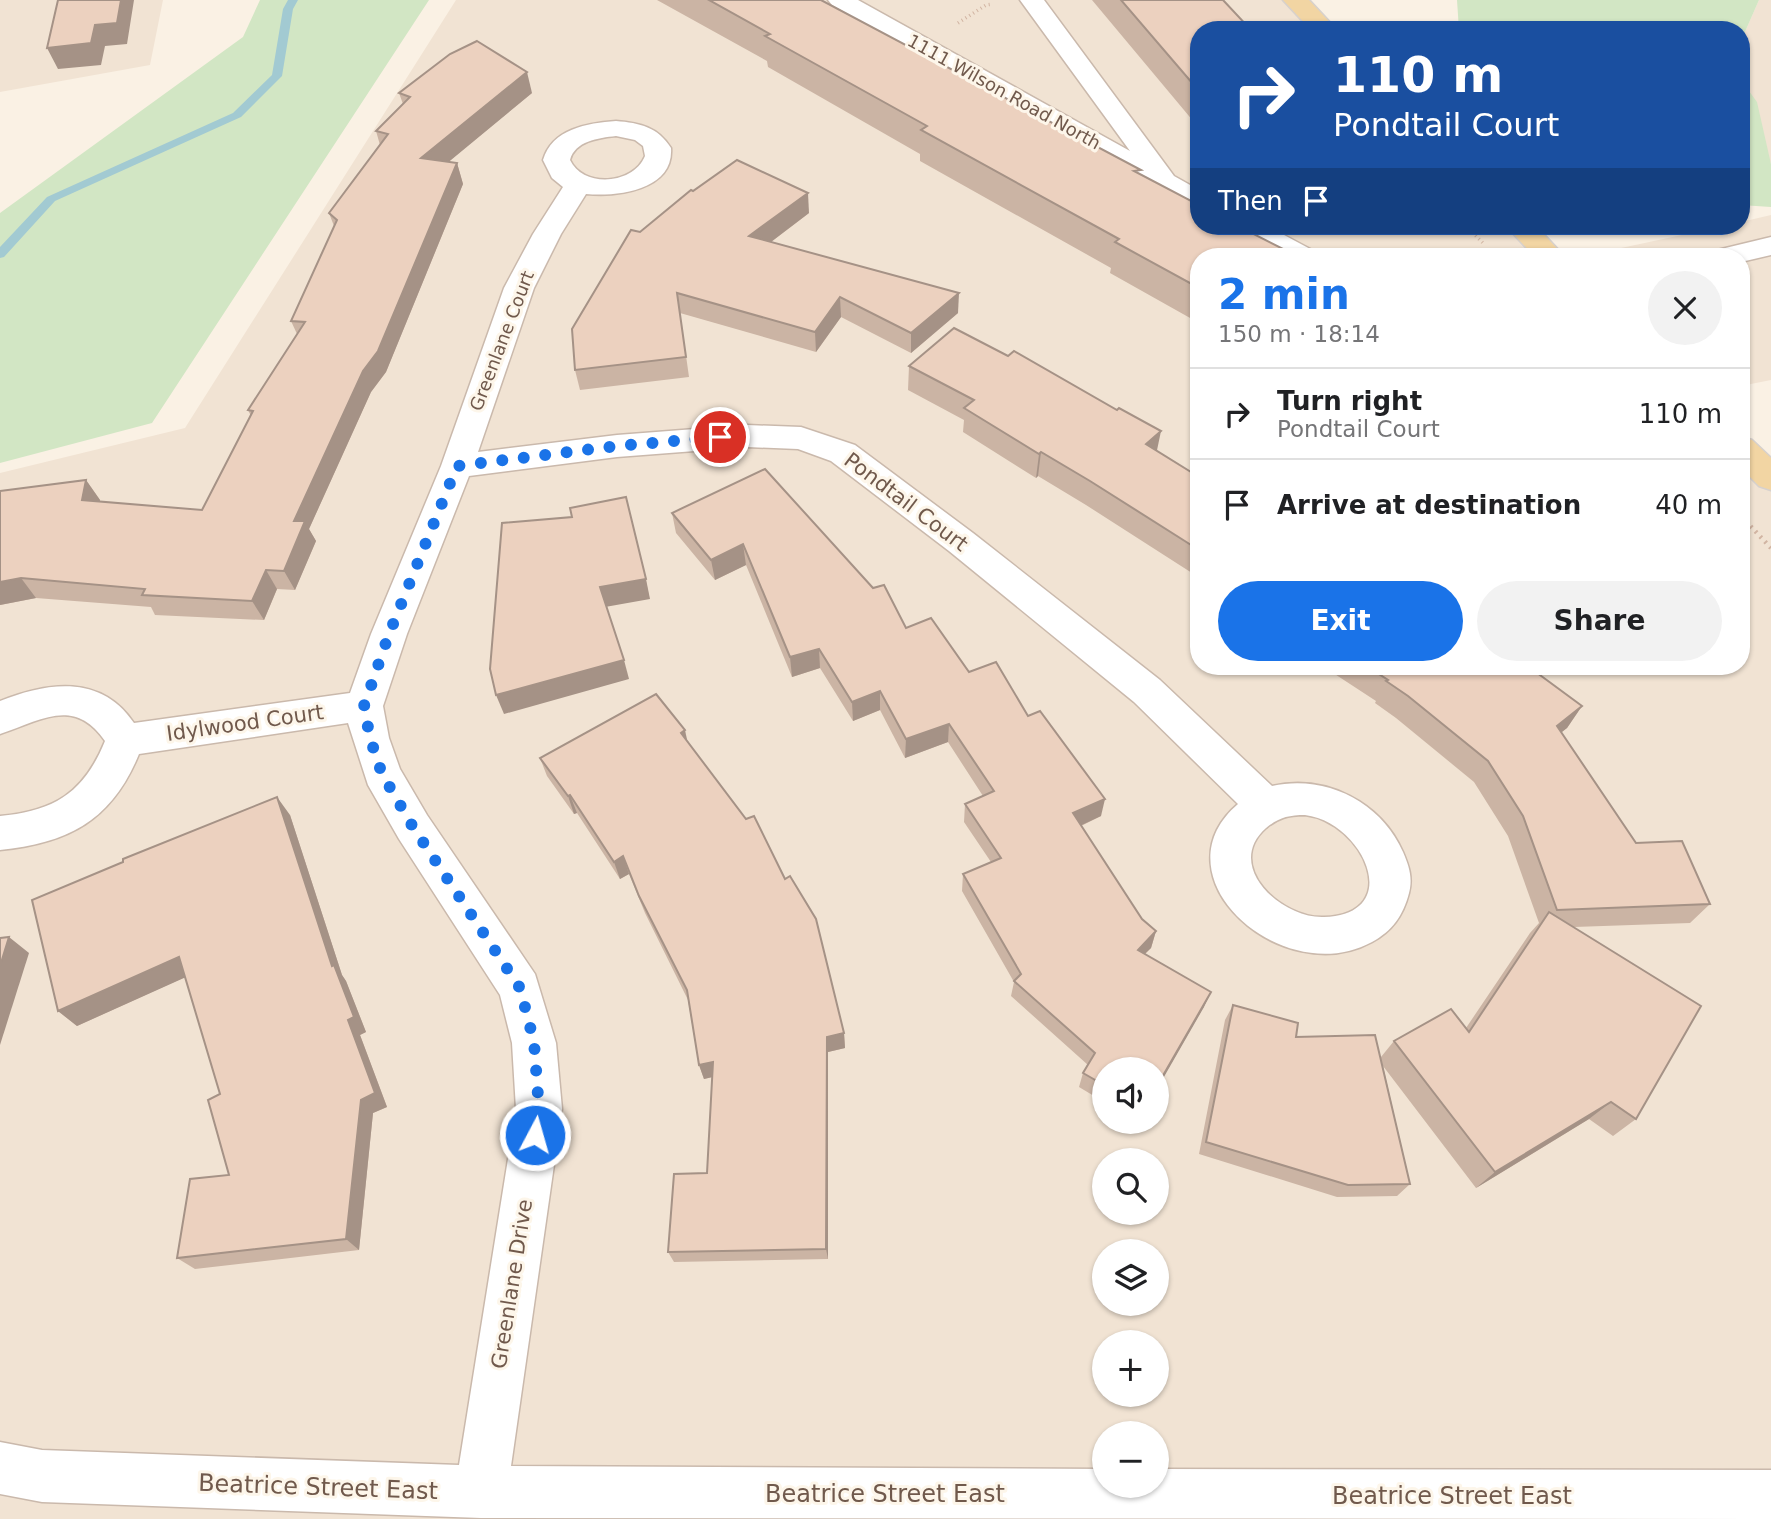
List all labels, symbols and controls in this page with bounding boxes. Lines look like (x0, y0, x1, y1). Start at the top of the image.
street label: 1111 Wilson Road North (904, 30, 1105, 154)
text: 110 m (1333, 47, 1503, 104)
icon: right (1218, 49, 1309, 140)
text: Pondtail Court (1333, 106, 1559, 144)
icon: arrive (1297, 182, 1335, 220)
text: Then (1218, 186, 1283, 216)
street label: Greenlane Court (465, 268, 538, 414)
text: 2 min (1218, 270, 1350, 319)
button: close (1648, 271, 1722, 345)
text: 150 m · 18:14 (1218, 321, 1380, 347)
text: Turn right (1277, 386, 1422, 416)
icon: right (1218, 395, 1256, 433)
text: 110 m (1639, 399, 1722, 429)
pin (690, 407, 750, 467)
text: Pondtail Court (1277, 416, 1440, 442)
icon: arrive (701, 418, 739, 456)
street label: Pondtail Court (839, 448, 973, 556)
icon: arrive (1218, 486, 1256, 524)
text: Arrive at destination (1277, 490, 1581, 520)
text: 40 m (1655, 490, 1722, 520)
button: Exit (1218, 581, 1463, 661)
button: Share (1477, 581, 1722, 661)
street label: Idylwood Court (165, 700, 325, 746)
map controls (1092, 1057, 1169, 1498)
button: sound (1092, 1057, 1169, 1134)
position arrow (498, 1098, 572, 1172)
button: search (1092, 1148, 1169, 1225)
street label: Greenlane Drive (487, 1198, 537, 1370)
button: layers (1092, 1239, 1169, 1316)
button: + (1092, 1330, 1169, 1407)
button: − (1092, 1421, 1169, 1498)
street label: Beatrice Street East (198, 1469, 438, 1505)
street label: Beatrice Street East (765, 1480, 1005, 1508)
street label: Beatrice Street East (1332, 1482, 1572, 1510)

